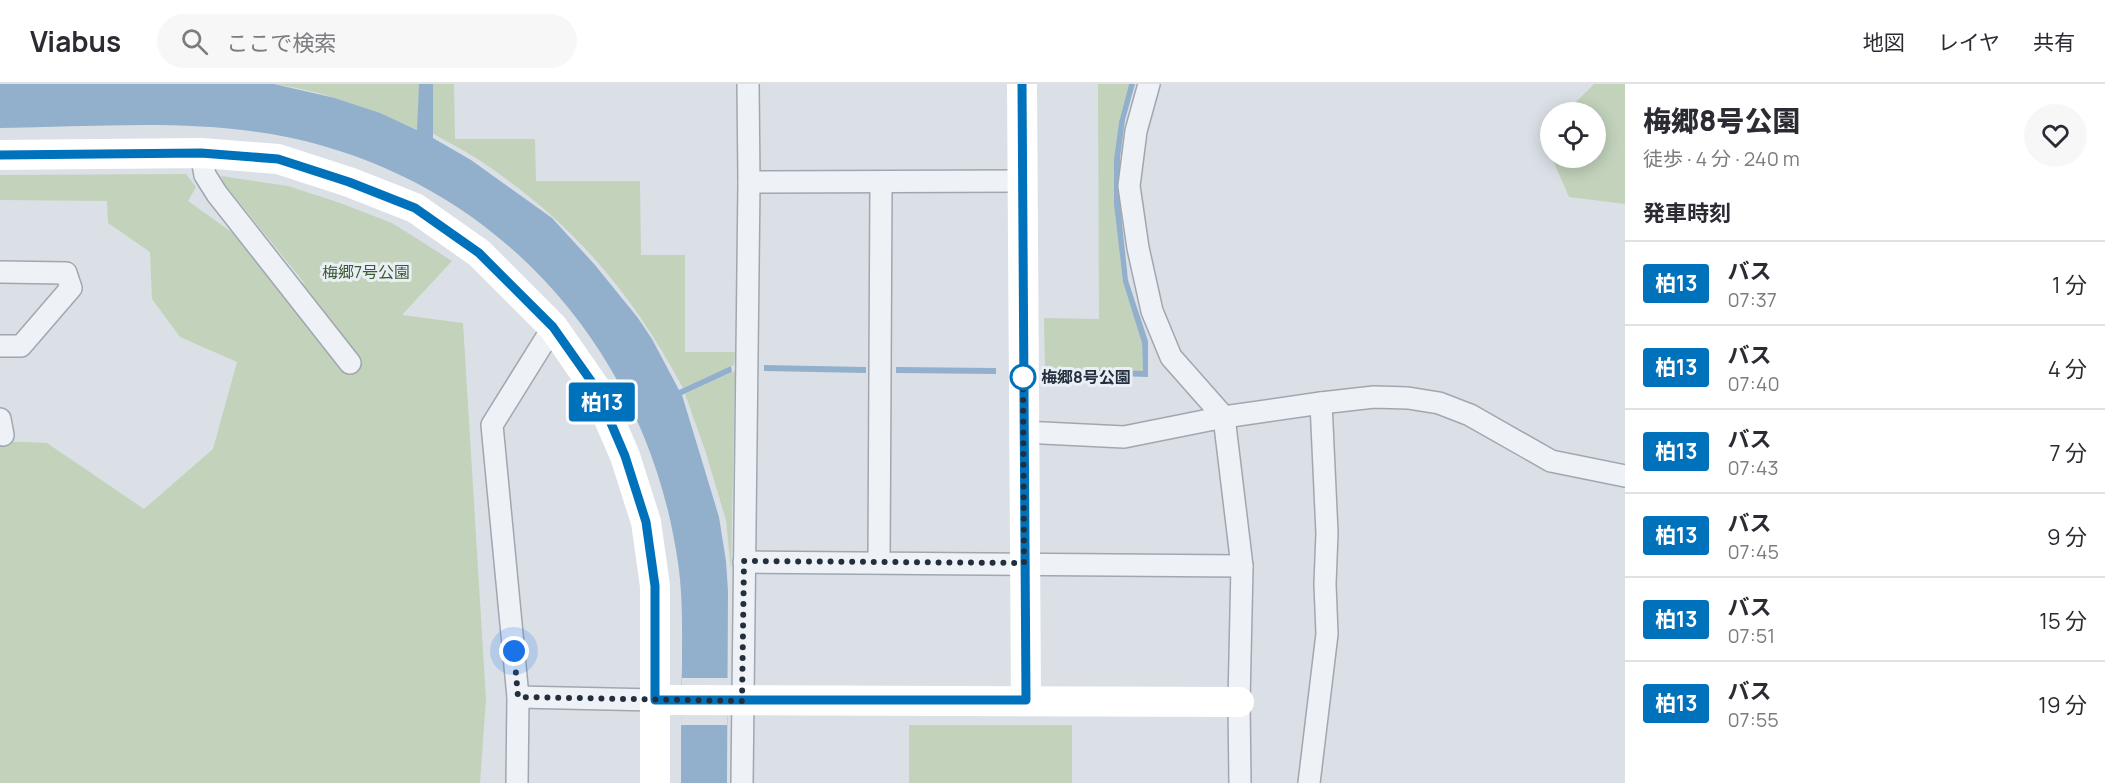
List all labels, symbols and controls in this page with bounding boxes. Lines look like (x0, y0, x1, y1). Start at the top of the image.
search box (157, 14, 577, 68)
text: Viabus (30, 22, 121, 60)
icon: search (178, 25, 211, 58)
text: ここで検索 (226, 28, 336, 58)
text: 地図 (1863, 28, 1905, 56)
text: レイヤ (1938, 28, 2000, 56)
text: 共有 (2033, 28, 2075, 56)
text: 梅郷8号公園 (1643, 101, 1800, 139)
map controls (1540, 102, 1606, 168)
button: locate (1540, 102, 1606, 168)
button: heart (2024, 104, 2087, 167)
text: 徒歩 · 4 分 · 240 m (1643, 145, 1800, 172)
text: 発車時刻 (1643, 198, 1731, 228)
text: バス (1727, 256, 1771, 286)
park label: 梅郷7号公園 (322, 261, 410, 283)
text: 柏13 (1655, 269, 1697, 297)
text: 1 分 (2052, 270, 2087, 300)
text: 07:37 (1727, 286, 1777, 313)
text: バス (1727, 340, 1771, 370)
text: 柏13 (1655, 353, 1697, 381)
text: 4 分 (2048, 354, 2087, 384)
marker: 梅郷8号公園 (1010, 364, 1036, 390)
place label: 梅郷8号公園 (1041, 366, 1131, 388)
text: 07:40 (1727, 370, 1780, 397)
line badge: 柏13 (568, 382, 636, 422)
text: 柏13 (581, 388, 623, 416)
text: バス (1727, 424, 1771, 454)
text: 柏13 (1655, 437, 1697, 465)
text: 7 分 (2050, 438, 2087, 468)
text: 07:43 (1727, 454, 1779, 481)
text: バス (1727, 508, 1771, 538)
text: 柏13 (1655, 521, 1697, 549)
text: 9 分 (2047, 522, 2087, 552)
text: 07:45 (1727, 538, 1779, 565)
text: バス (1727, 592, 1771, 622)
text: 柏13 (1655, 605, 1697, 633)
text: 15 分 (2039, 606, 2087, 636)
text: 07:51 (1727, 622, 1775, 649)
your location (499, 636, 529, 666)
text: バス (1727, 676, 1771, 706)
text: 柏13 (1655, 689, 1697, 717)
text: 19 分 (2038, 690, 2087, 720)
text: 07:55 (1727, 706, 1779, 733)

